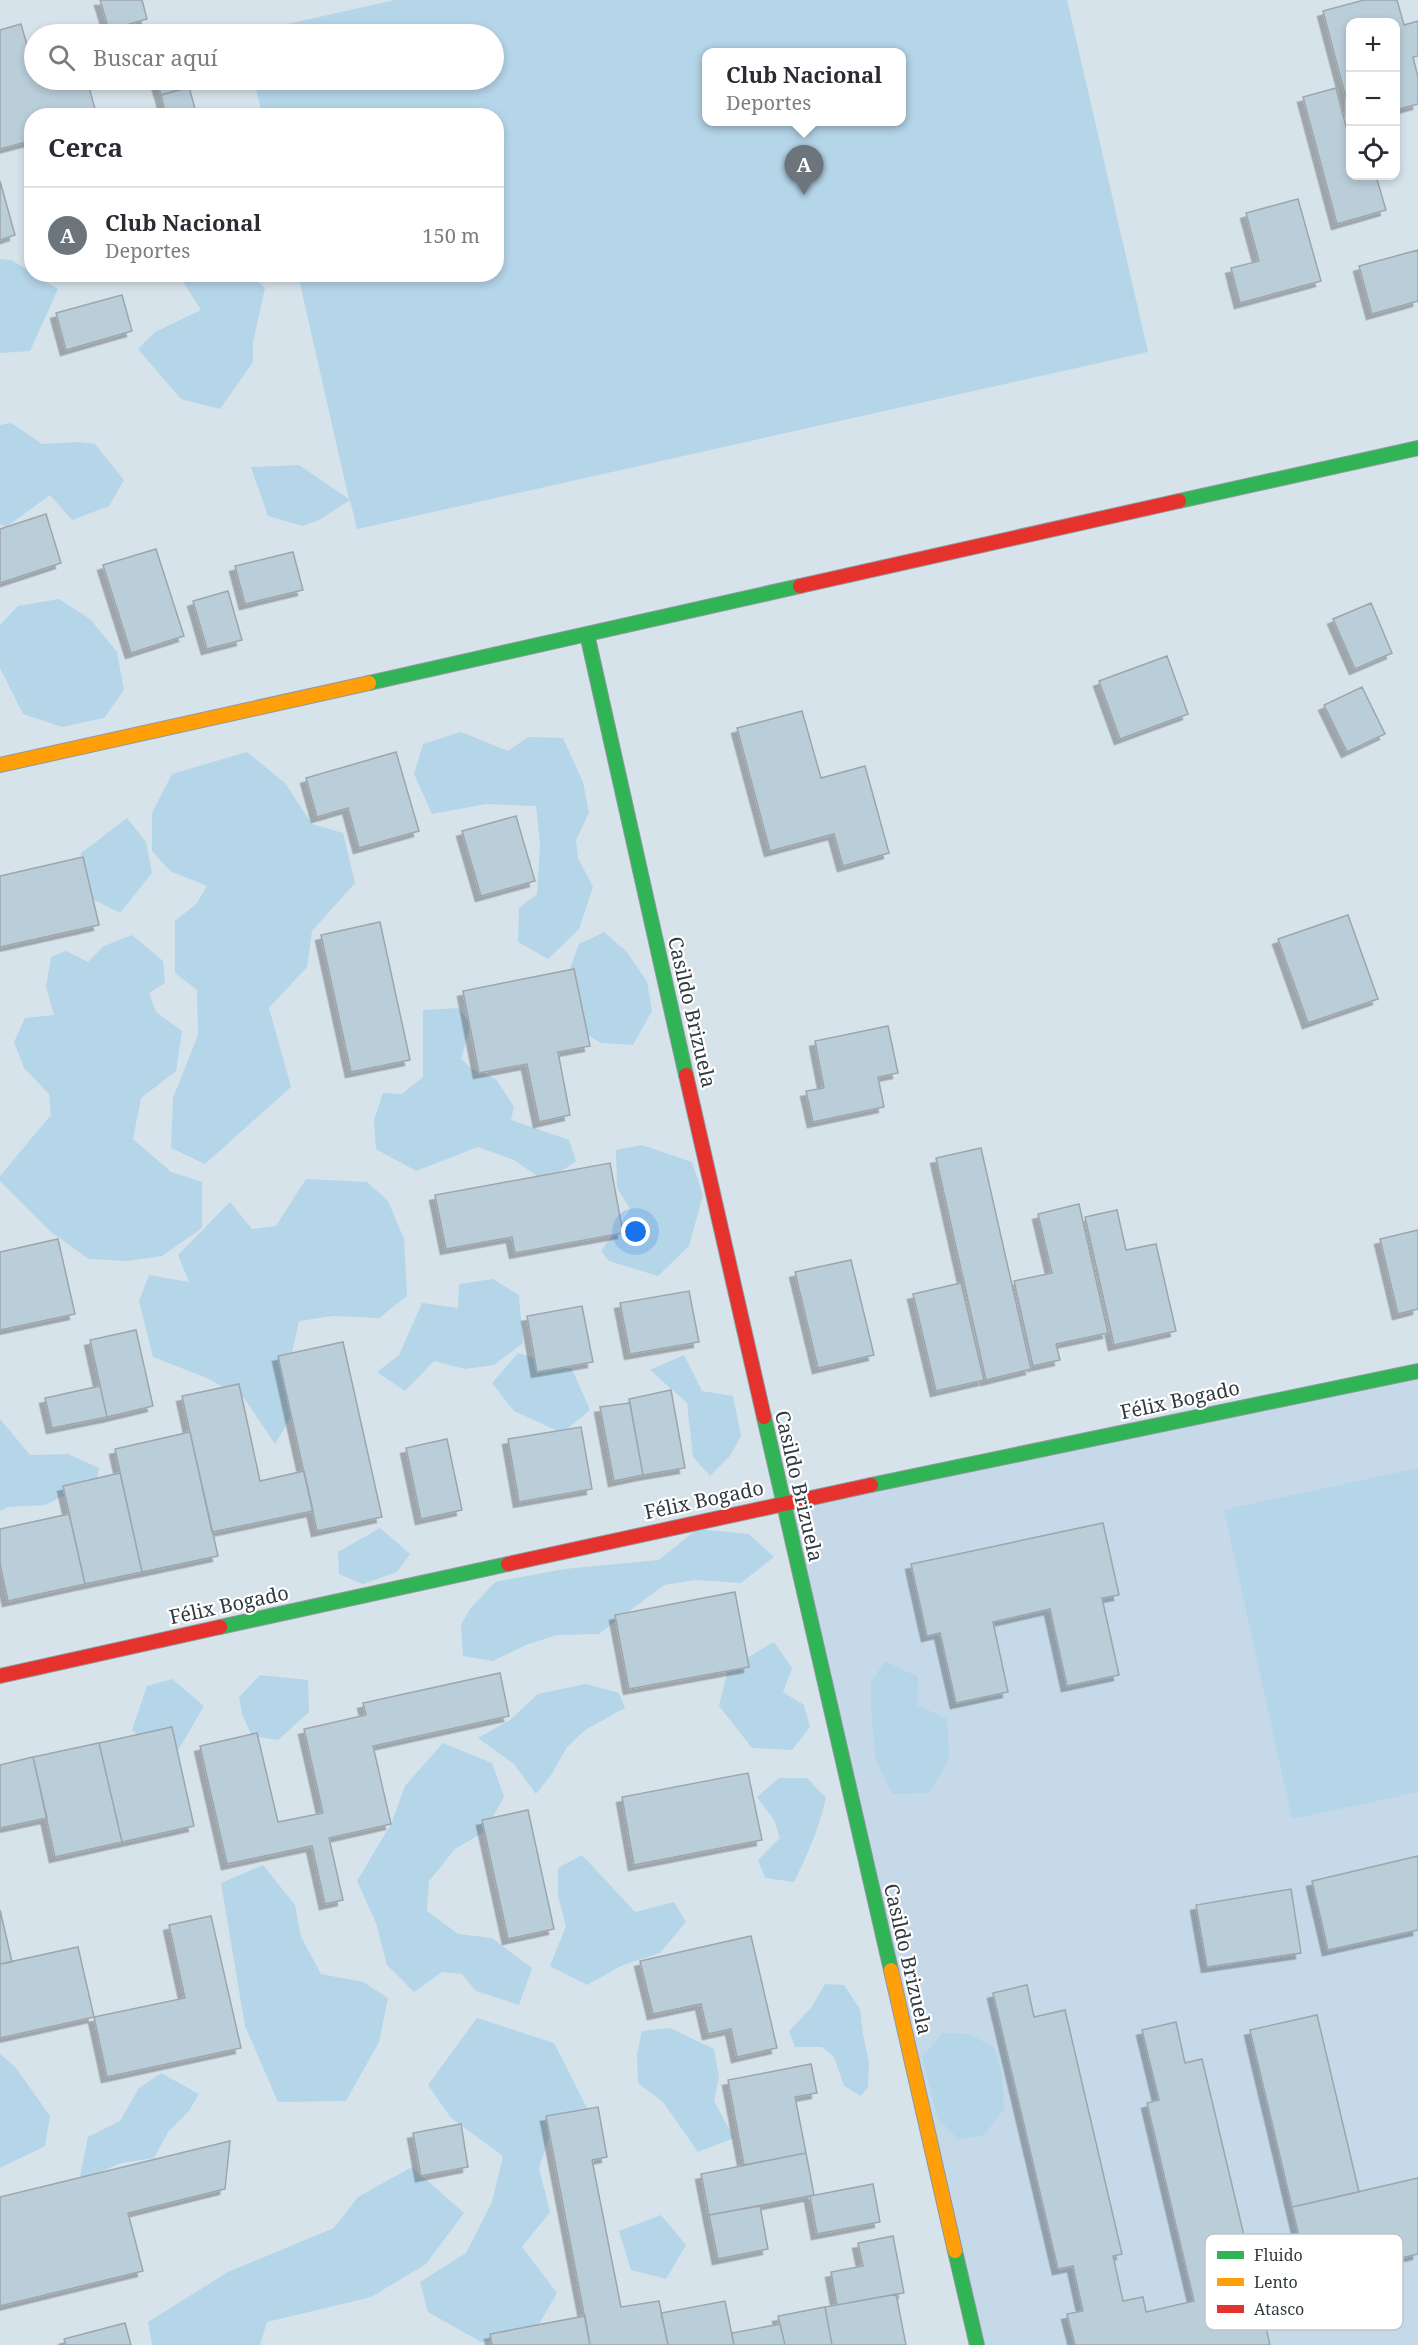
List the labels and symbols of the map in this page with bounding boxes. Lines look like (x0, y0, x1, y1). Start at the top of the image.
pin: A (784, 146, 824, 195)
street label: Casildo Brizuela (662, 934, 723, 1090)
your location (621, 1217, 650, 1246)
street label: Félix Bogado (1118, 1374, 1242, 1425)
street label: Casildo Brizuela (769, 1408, 830, 1564)
street label: Félix Bogado (642, 1474, 766, 1525)
street label: Félix Bogado (167, 1579, 291, 1630)
street label: Casildo Brizuela (878, 1881, 939, 2037)
legend (1205, 2234, 1403, 2330)
text: Fluido (1254, 2244, 1303, 2266)
text: Lento (1254, 2271, 1298, 2293)
text: Atasco (1254, 2298, 1304, 2320)

